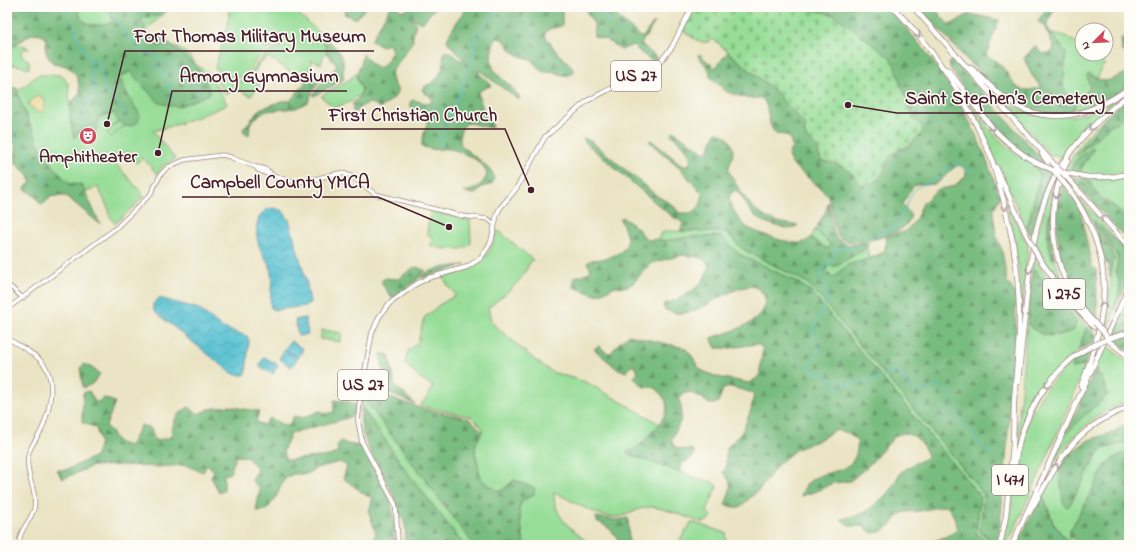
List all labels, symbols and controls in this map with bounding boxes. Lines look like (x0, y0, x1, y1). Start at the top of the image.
callout: Fort Thomas Military Museum (125, 20, 374, 51)
north arrow (1074, 22, 1114, 62)
text: Fort Thomas Military Museum (133, 24, 366, 53)
one-way arrow (914, 31, 921, 38)
text: N (1077, 39, 1095, 52)
callout: Armory Gymnasium (172, 60, 347, 91)
road number: US 27 (611, 61, 661, 91)
text: Armory Gymnasium (180, 64, 339, 93)
callout: Saint Stephen’s Cemetery (897, 82, 1113, 113)
text: Saint Stephen’s Cemetery (905, 86, 1105, 115)
callout: First Christian Church (321, 98, 505, 129)
text: First Christian Church (328, 103, 497, 130)
one-way arrow (1088, 123, 1095, 131)
one-way arrow (988, 124, 995, 131)
theatre icon: Amphitheater (78, 126, 98, 146)
place label: Amphitheater (39, 145, 138, 171)
callout: Campbell County YMCA (182, 166, 378, 197)
text: Campbell County YMCA (190, 170, 370, 199)
one-way arrow (1052, 192, 1061, 199)
one-way arrow (1001, 204, 1009, 211)
one-way arrow (1100, 215, 1108, 223)
one-way arrow (1025, 268, 1034, 274)
road number: I 275 (1043, 279, 1085, 309)
one-way arrow (1099, 302, 1108, 308)
road number: US 27 (338, 370, 388, 400)
one-way arrow (1045, 380, 1052, 387)
one-way arrow (1051, 463, 1058, 470)
road number: I 471 (992, 465, 1028, 495)

